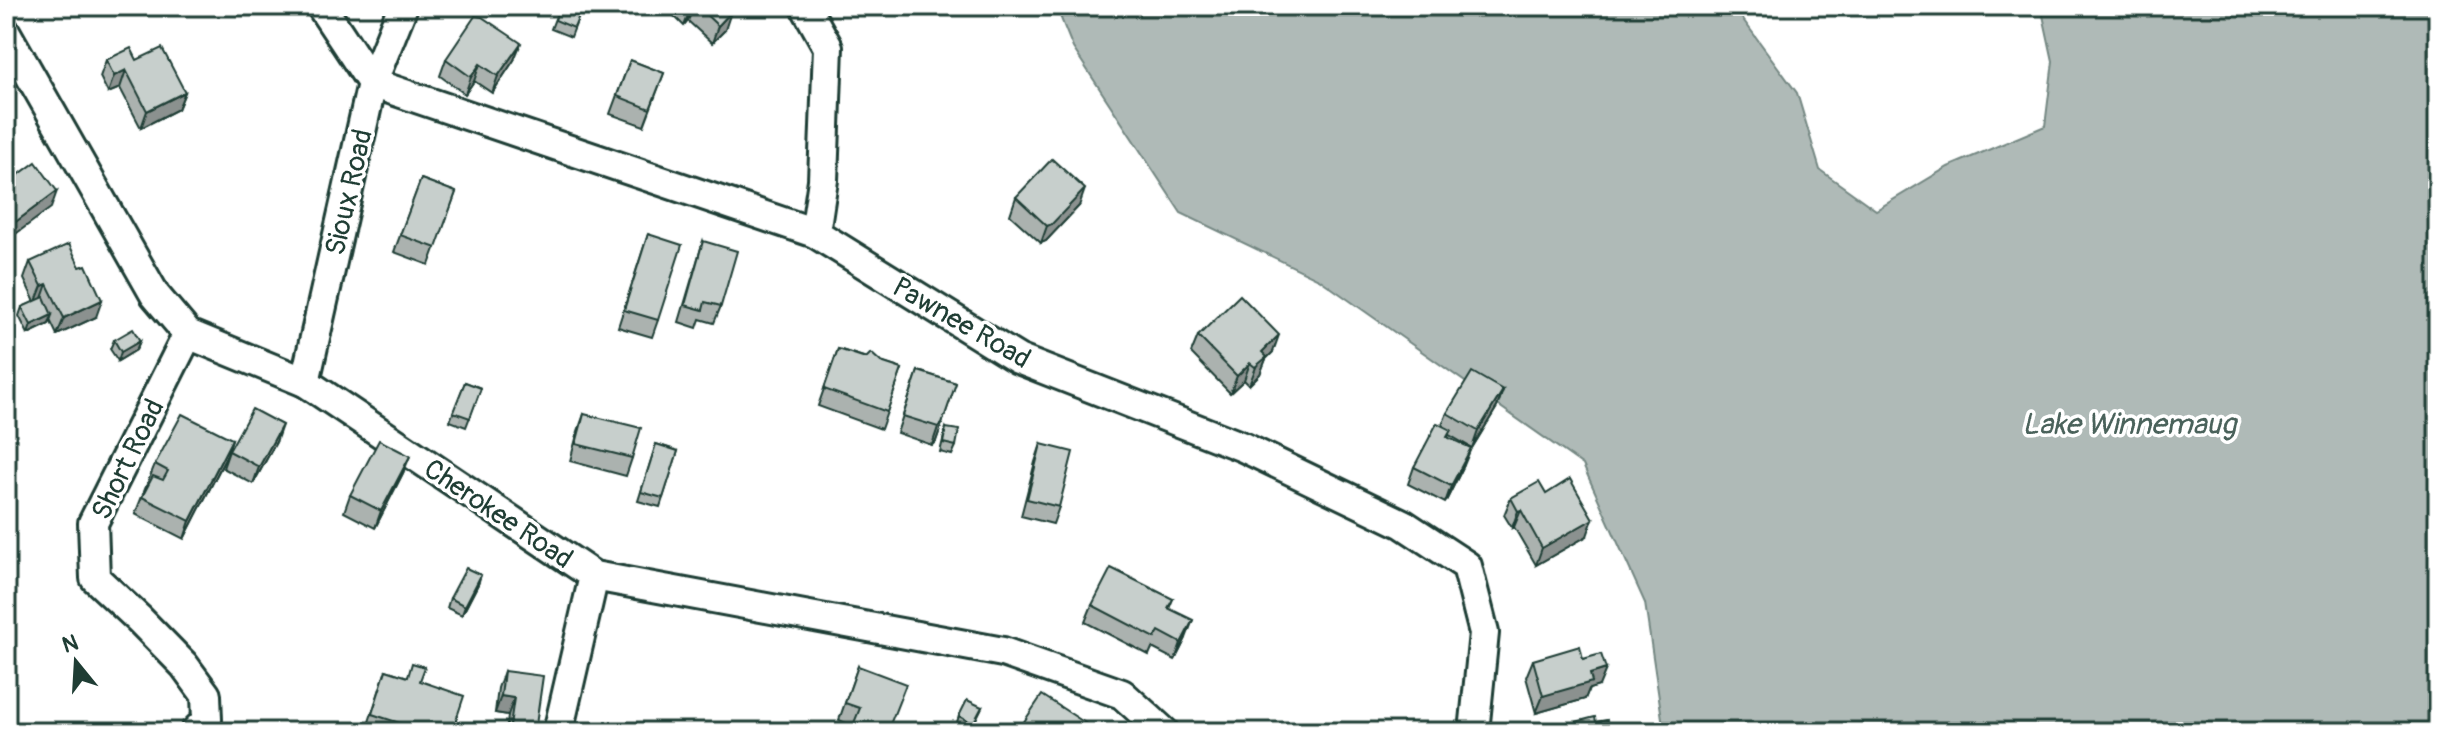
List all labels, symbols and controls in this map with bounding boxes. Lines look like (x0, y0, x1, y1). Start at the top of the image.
street label: Sioux Road (318, 126, 381, 259)
street label: Pawnee Road (886, 270, 1037, 377)
street label: Short Road (84, 394, 173, 526)
water label: Lake Winnemaug (2022, 406, 2238, 443)
street label: Cherokee Road (417, 452, 579, 577)
north arrow (36, 622, 116, 702)
text: N (59, 628, 82, 660)

